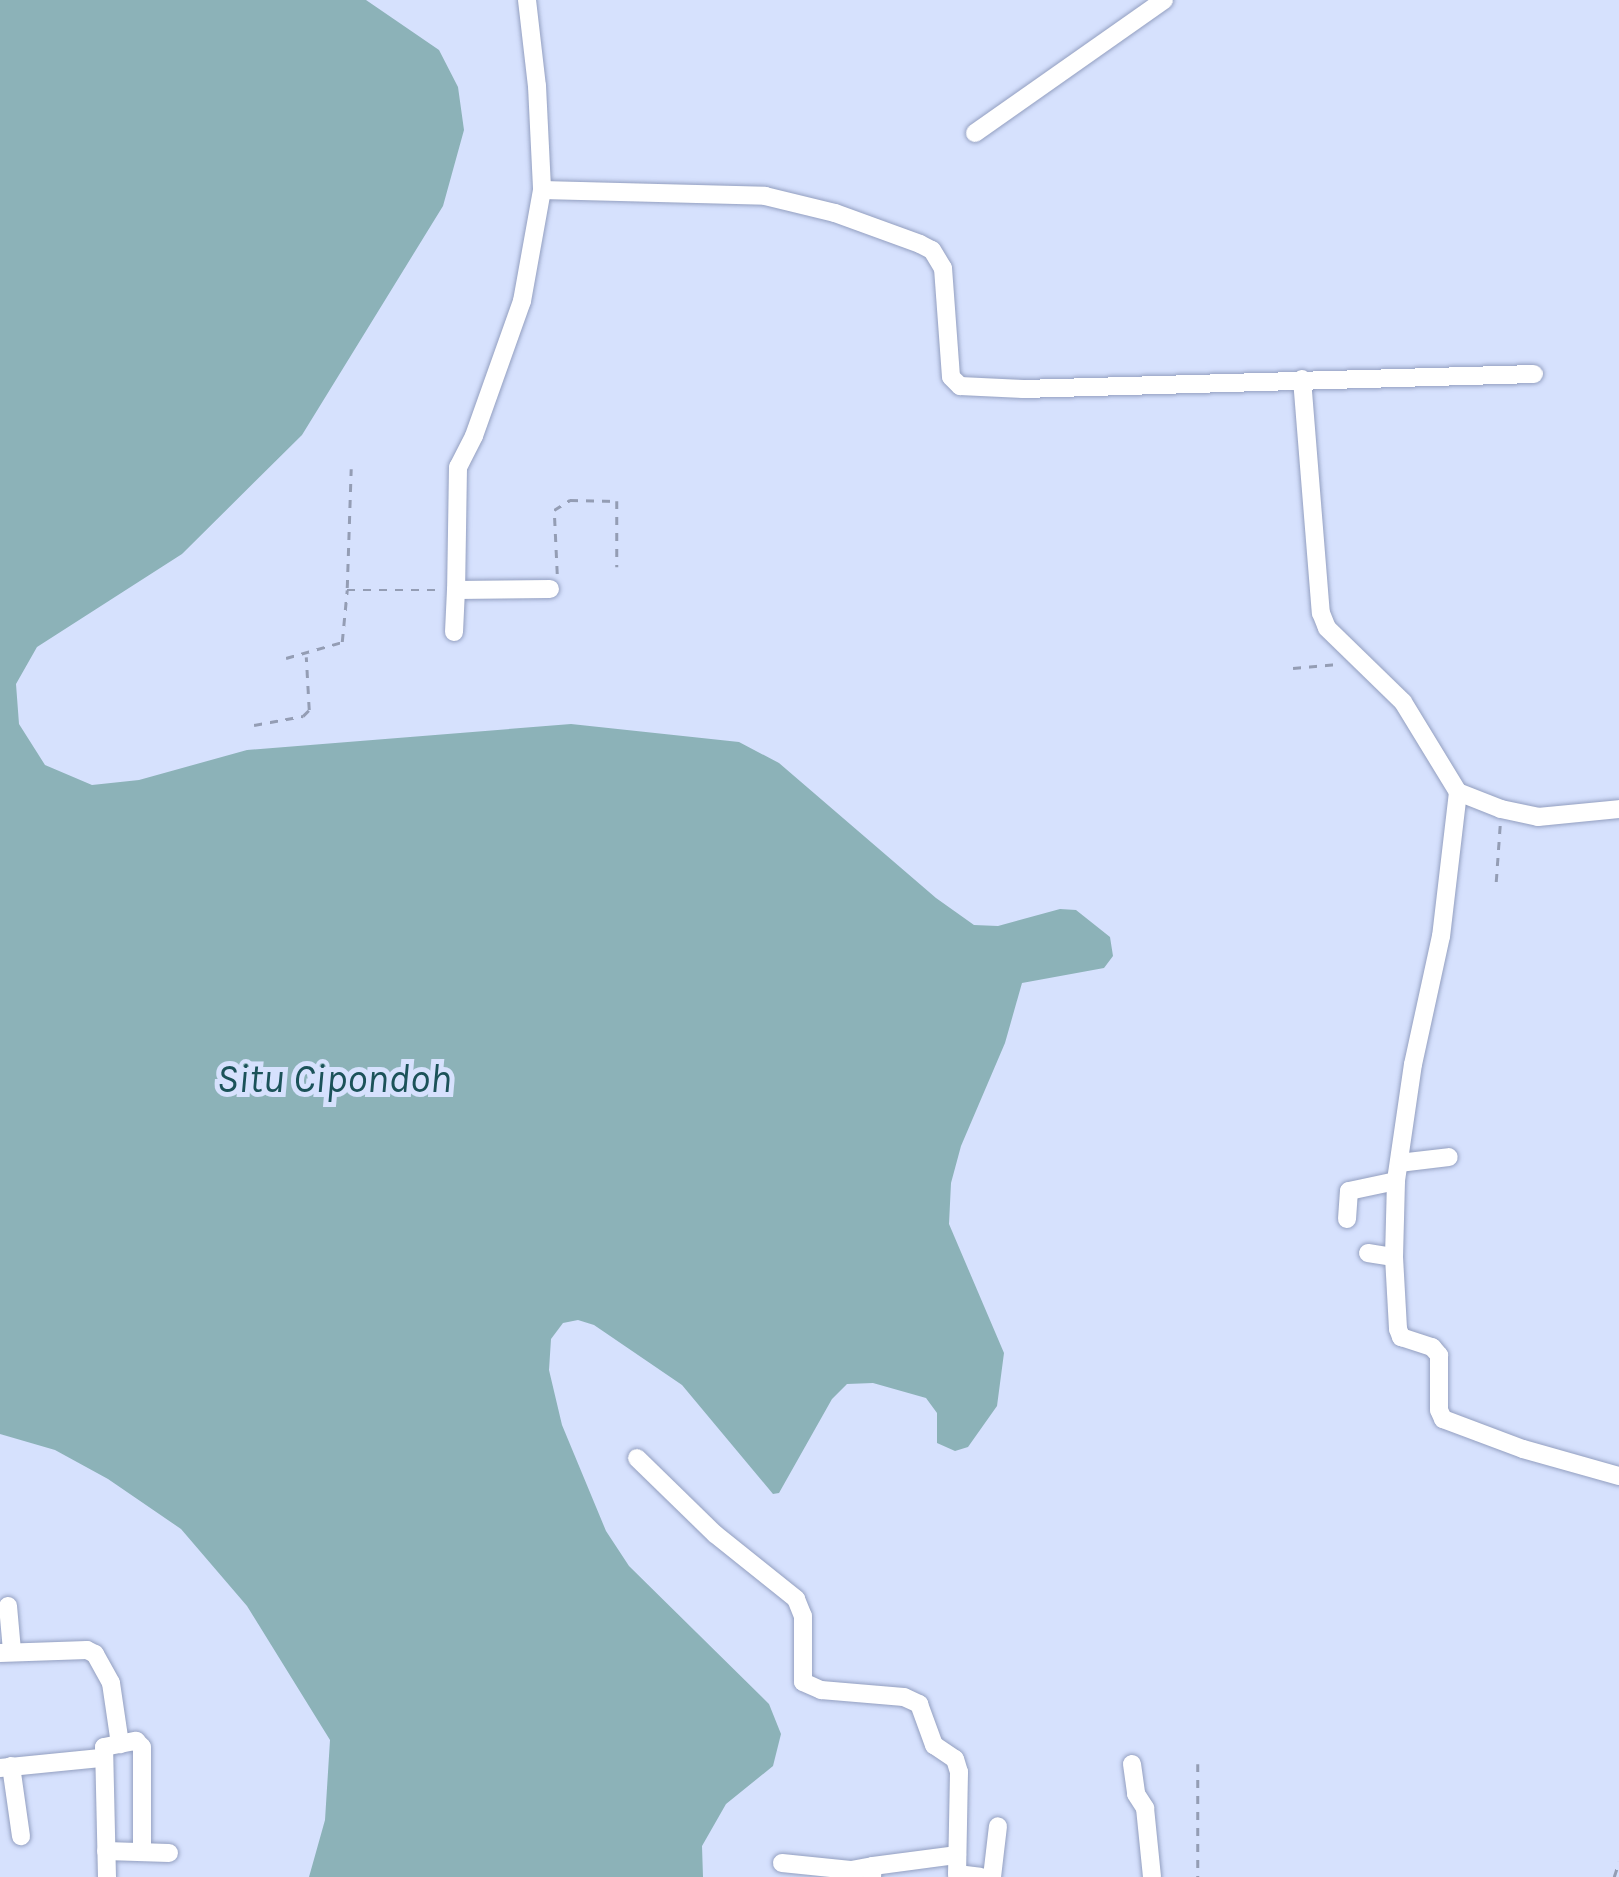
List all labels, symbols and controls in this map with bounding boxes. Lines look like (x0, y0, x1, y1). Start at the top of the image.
water label: Situ Cipondoh (217, 1055, 451, 1103)

